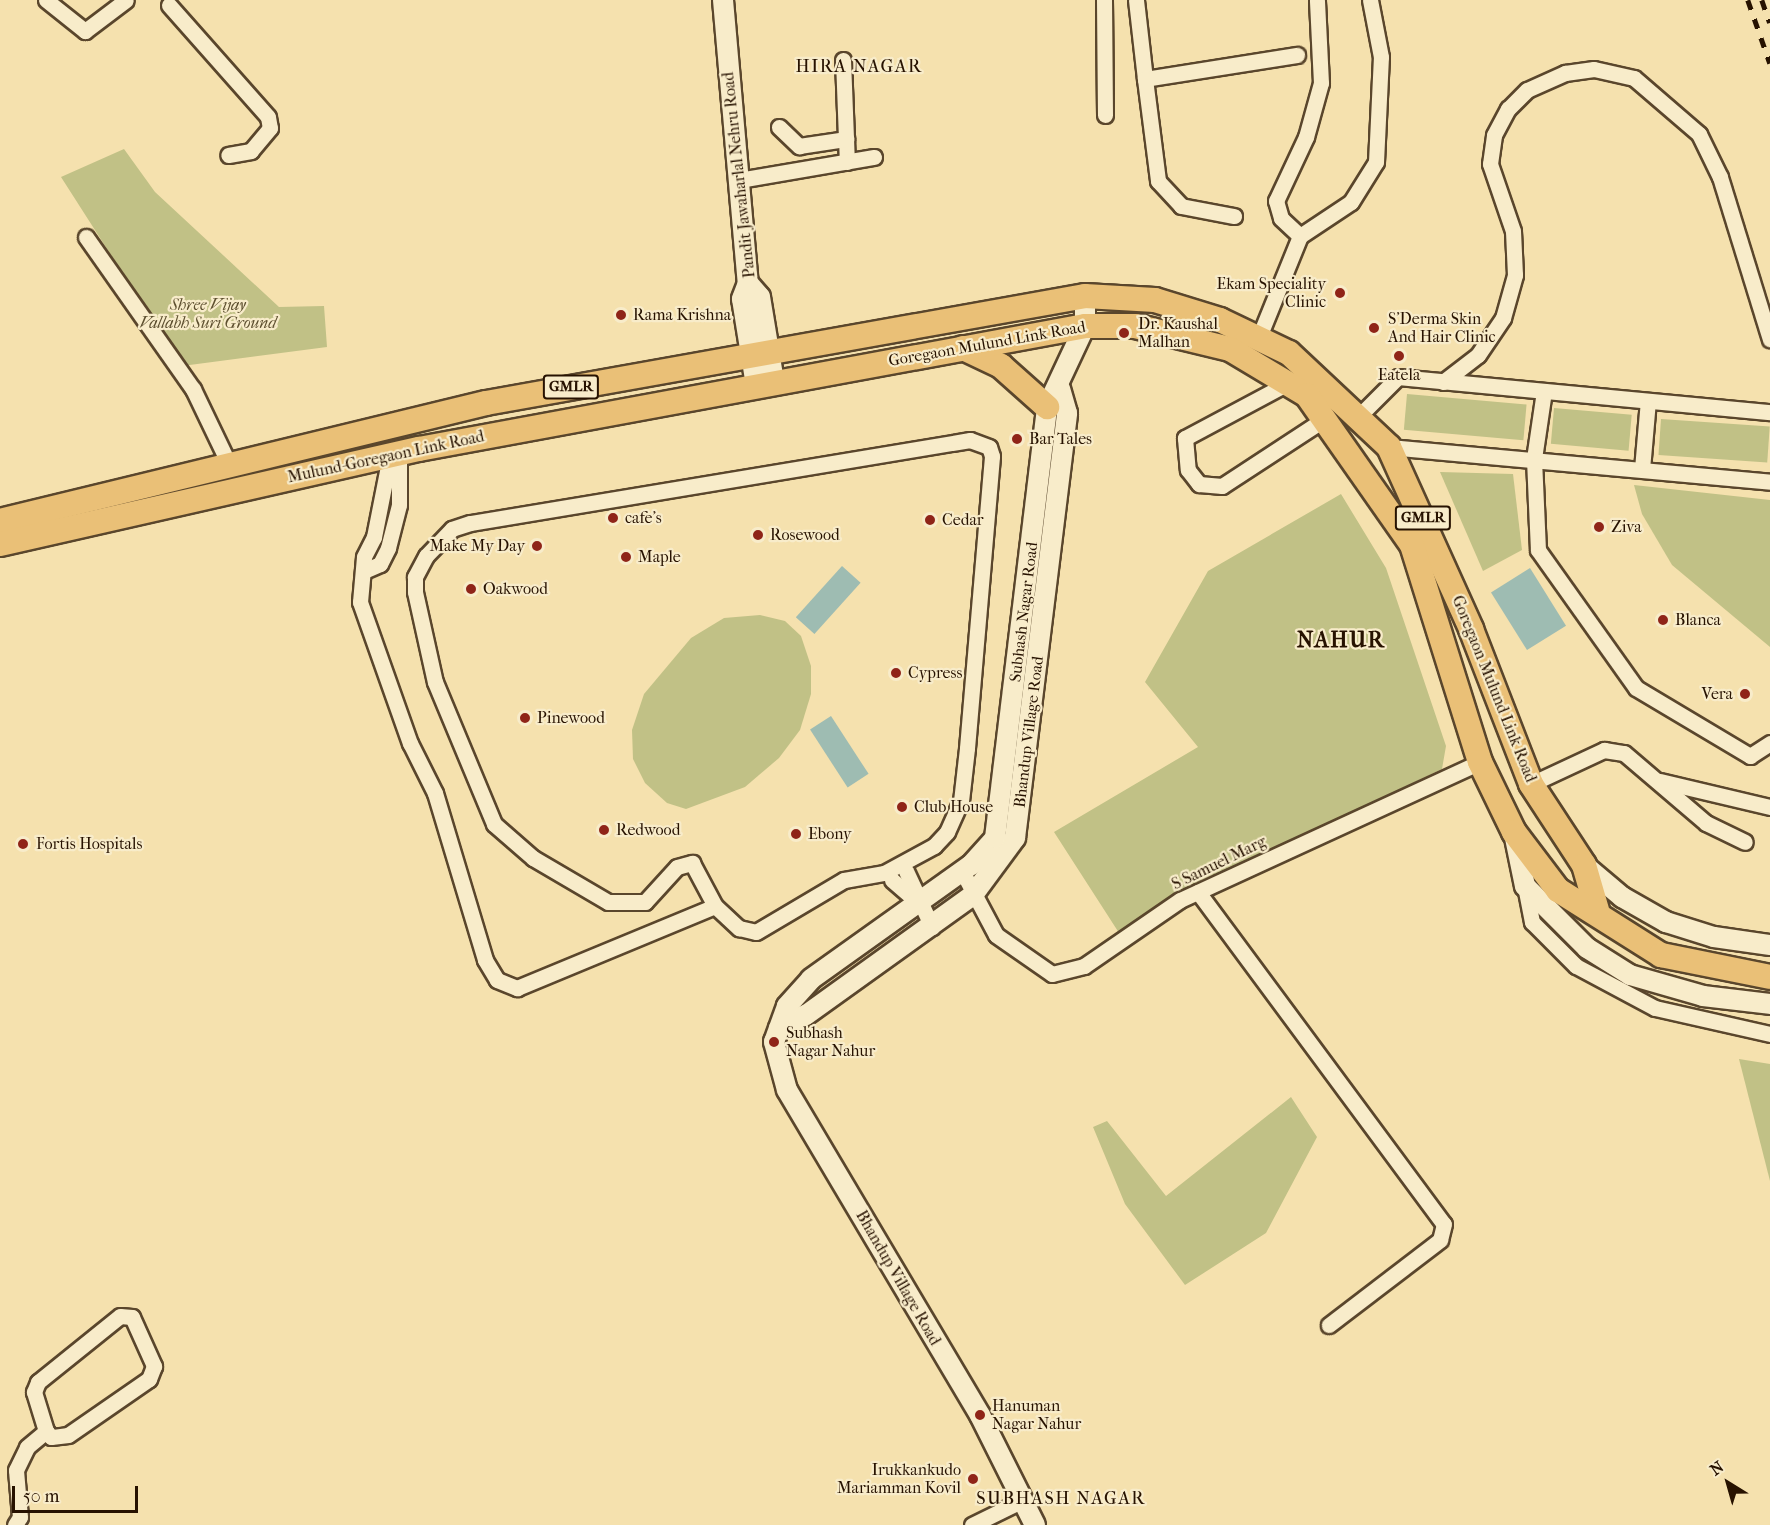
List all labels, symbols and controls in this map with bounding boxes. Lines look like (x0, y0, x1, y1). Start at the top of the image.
district label: HIRA NAGAR (796, 56, 922, 78)
street label: Pandit Jawaharlal Nehru Road (719, 71, 759, 279)
place label: Ekam Speciality Clinic (1217, 274, 1326, 312)
marker: Ekam Speciality Clinic (1331, 284, 1349, 302)
park label: Shree Vijay Vallabh Suri Ground (140, 295, 276, 333)
place label: Rama Krishna (633, 305, 731, 325)
marker: Rama Krishna (614, 308, 628, 322)
place label: S'Derma Skin And Hair Clinic (1388, 309, 1496, 347)
place label: Dr. Kaushal Malhan (1138, 314, 1218, 352)
street label: Goregaon Mulund Link Road (887, 317, 1087, 371)
marker: S'Derma Skin And Hair Clinic (1365, 319, 1383, 337)
marker: Dr. Kaushal Malhan (1115, 324, 1133, 342)
marker: Eatela (1392, 349, 1406, 363)
place label: Eatela (1378, 365, 1420, 385)
road number: GMLR (542, 375, 600, 399)
street label: Mulund-Goregaon Link Road (286, 427, 486, 487)
place label: Bar Tales (1029, 429, 1092, 449)
marker: Bar Tales (1010, 432, 1024, 446)
road number: GMLR (1394, 506, 1452, 530)
place label: cafe's (625, 508, 662, 528)
place label: Cedar (942, 510, 984, 530)
marker: cafe's (606, 511, 620, 525)
marker: Cedar (923, 513, 937, 527)
place label: Ziva (1611, 517, 1642, 537)
marker: Ziva (1592, 520, 1606, 534)
place label: Rosewood (770, 525, 840, 545)
marker: Rosewood (751, 528, 765, 542)
place label: Make My Day (429, 536, 525, 556)
marker: Make My Day (530, 539, 544, 553)
street label: Subhash Nagar Road (1006, 541, 1042, 683)
place label: Maple (638, 547, 681, 567)
marker: Maple (619, 550, 633, 564)
place label: Oakwood (483, 579, 548, 599)
marker: Oakwood (464, 582, 478, 596)
street label: Goregaon Mulund Link Road (1448, 593, 1540, 785)
place label: Blanca (1675, 610, 1721, 630)
marker: Blanca (1656, 613, 1670, 627)
district label: NAHUR (1297, 628, 1385, 654)
street label: Bhandup Village Road (1010, 655, 1048, 809)
place label: Cypress (908, 663, 962, 683)
marker: Cypress (889, 666, 903, 680)
place label: Vera (1701, 684, 1733, 704)
marker: Vera (1738, 687, 1752, 701)
place label: Pinewood (537, 708, 605, 728)
marker: Pinewood (518, 711, 532, 725)
place label: Club House (914, 797, 993, 817)
marker: Club House (895, 800, 909, 814)
place label: Redwood (616, 820, 680, 840)
marker: Redwood (597, 823, 611, 837)
place label: Ebony (808, 824, 851, 844)
marker: Ebony (789, 827, 803, 841)
street label: S Samuel Marg (1169, 832, 1269, 894)
place label: Fortis Hospitals (36, 834, 142, 854)
marker: Fortis Hospitals (14, 835, 32, 853)
place label: Subhash Nagar Nahur (786, 1023, 875, 1061)
marker: Subhash Nagar Nahur (767, 1035, 781, 1049)
street label: Bhandup Village Road (852, 1207, 944, 1349)
place label: Hanuman Nagar Nahur (992, 1396, 1081, 1434)
marker: Hanuman Nagar Nahur (973, 1408, 987, 1422)
north arrow (1698, 1453, 1758, 1513)
text: N (1706, 1457, 1727, 1479)
place label: Irukkankudo Mariamman Kovil (837, 1460, 961, 1498)
marker: Irukkankudo Mariamman Kovil (966, 1472, 980, 1486)
scale bar (15, 1474, 141, 1512)
text: 50 m (23, 1486, 59, 1507)
district label: SUBHASH NAGAR (976, 1488, 1146, 1510)

